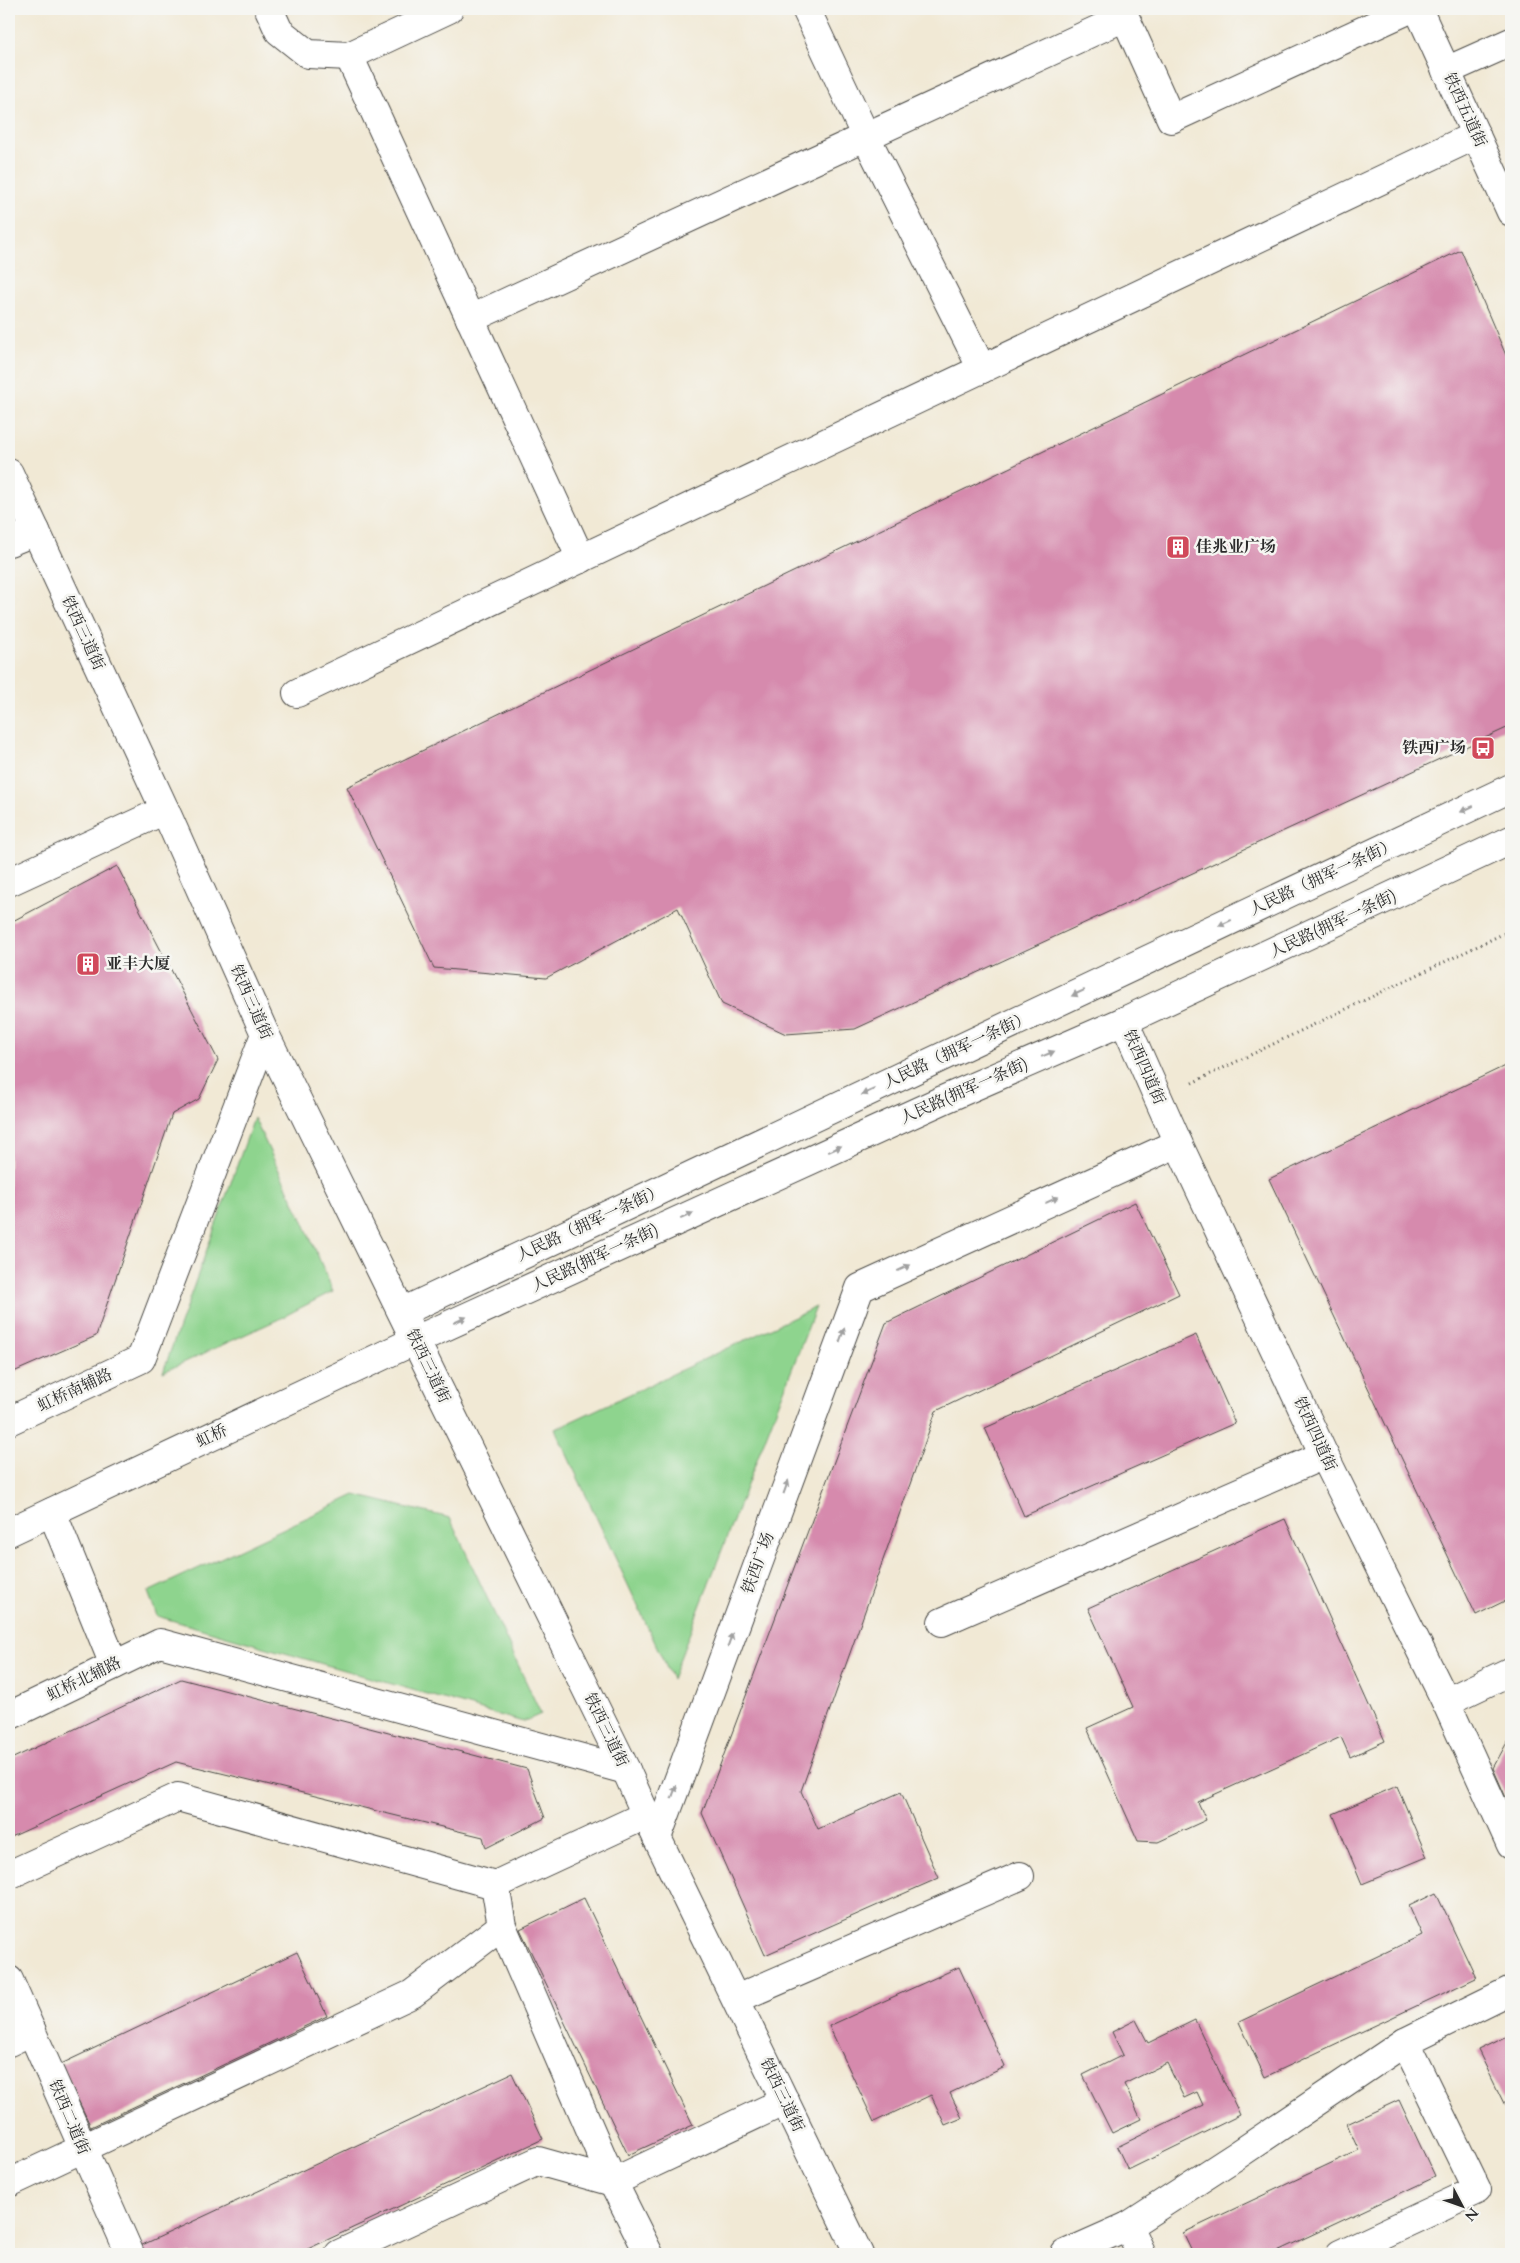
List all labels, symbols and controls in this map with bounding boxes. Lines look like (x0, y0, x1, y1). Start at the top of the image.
street label: 铁西五道街 (1438, 69, 1492, 151)
building icon: 佳兆业广场 (1165, 534, 1191, 560)
place label: 佳兆业广场 (1196, 536, 1276, 558)
street label: 铁西三道街 (56, 592, 110, 674)
bus stop icon: 铁西广场 (1470, 735, 1496, 761)
place label: 铁西广场 (1402, 737, 1466, 759)
one-way arrow (1460, 805, 1474, 813)
street label: 人民路（拥军一条街） (1246, 833, 1400, 921)
street label: 人民路(拥军一条街) (1266, 885, 1400, 963)
one-way arrow (1218, 920, 1232, 928)
building icon: 亚丰大厦 (75, 951, 101, 977)
place label: 亚丰大厦 (106, 953, 170, 975)
street label: 铁西三道街 (225, 961, 277, 1043)
one-way arrow (1071, 989, 1085, 997)
street label: 人民路（拥军一条街） (880, 1006, 1034, 1094)
street label: 铁西四道街 (1118, 1026, 1170, 1108)
one-way arrow (1041, 1050, 1055, 1058)
street label: 人民路(拥军一条街) (896, 1053, 1032, 1129)
one-way arrow (861, 1088, 875, 1096)
one-way arrow (828, 1144, 842, 1152)
street label: 人民路（拥军一条街） (513, 1179, 667, 1267)
one-way arrow (1045, 1196, 1059, 1204)
one-way arrow (680, 1212, 694, 1220)
street label: 人民路(拥军一条街) (528, 1219, 662, 1297)
one-way arrow (897, 1264, 911, 1272)
one-way arrow (453, 1316, 467, 1324)
street label: 铁西三道街 (401, 1325, 455, 1407)
one-way arrow (839, 1328, 847, 1342)
street label: 虹桥南辅路 (34, 1363, 116, 1417)
street label: 铁西四道街 (1288, 1393, 1342, 1475)
street label: 虹桥 (193, 1419, 231, 1453)
one-way arrow (782, 1479, 790, 1494)
street label: 铁西广场 (737, 1529, 779, 1597)
one-way arrow (726, 1632, 734, 1647)
street label: 虹桥北辅路 (43, 1652, 125, 1706)
street label: 铁西三道街 (579, 1689, 633, 1771)
one-way arrow (670, 1784, 678, 1799)
street label: 铁西三道街 (755, 2054, 809, 2136)
street label: 铁西二道街 (43, 2076, 95, 2158)
north arrow (1438, 2180, 1488, 2230)
text: N (1460, 2203, 1483, 2225)

